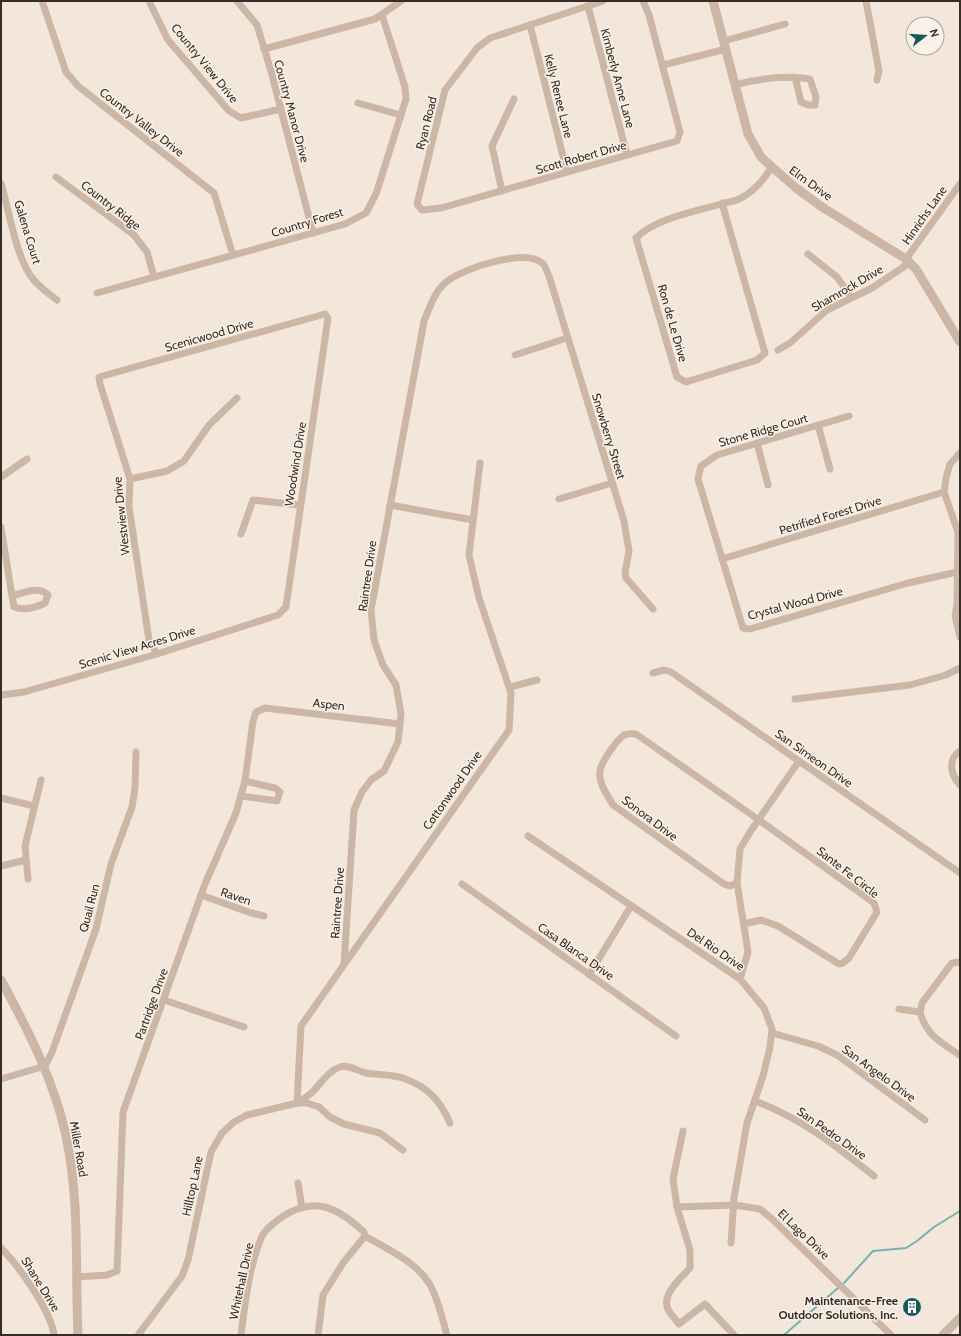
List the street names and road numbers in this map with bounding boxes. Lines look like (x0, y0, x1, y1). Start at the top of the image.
street label: Country View Drive (168, 20, 242, 106)
street label: Kimberly Anne Lane (597, 27, 639, 129)
street label: Kelly Renee Lane (541, 52, 577, 140)
street label: Country Manor Drive (271, 58, 313, 164)
street label: Country Valley Drive (97, 84, 187, 160)
street label: Ryan Road (412, 95, 440, 151)
street label: Scott Robert Drive (534, 137, 628, 177)
street label: Elm Drive (787, 162, 835, 204)
street label: Country Ridge (78, 177, 144, 233)
street label: Hinrichs Lane (898, 183, 950, 247)
street label: Galena Court (11, 198, 45, 266)
street label: Country Forest (269, 204, 345, 240)
street label: Shamrock Drive (808, 261, 886, 315)
street label: Ron de Le Drive (655, 282, 691, 364)
street label: Scenicwood Drive (163, 315, 255, 355)
street label: Snowberry Street (589, 391, 629, 481)
street label: Stone Ridge Court (717, 410, 809, 450)
street label: Woodwind Drive (281, 421, 309, 507)
street label: Westview Drive (109, 476, 133, 556)
street label: Petrified Forest Drive (777, 492, 883, 538)
street label: Raintree Drive (355, 539, 379, 613)
street label: Crystal Wood Drive (746, 583, 844, 623)
street label: Scenic View Acres Drive (77, 622, 197, 672)
street label: Aspen (312, 695, 346, 713)
street label: San Simeon Drive (772, 726, 856, 790)
street label: Cottonwood Drive (419, 748, 485, 832)
street label: Sonora Drive (619, 792, 681, 844)
street label: Sante Fe Circle (814, 843, 882, 901)
street label: Raintree Drive (327, 867, 347, 939)
street label: Quail Run (75, 882, 103, 934)
street label: Raven (219, 884, 254, 908)
street label: Casa Blanca Drive (535, 919, 617, 983)
street label: Del Rio Drive (684, 924, 748, 974)
street label: Partridge Drive (131, 966, 171, 1042)
street label: San Angelo Drive (839, 1041, 919, 1105)
street label: San Pedro Drive (794, 1103, 870, 1163)
street label: Miller Road (67, 1120, 91, 1178)
street label: Hilltop Lane (178, 1155, 206, 1217)
street label: El Lago Drive (775, 1206, 833, 1262)
street label: Whitehall Drive (226, 1241, 256, 1321)
street label: Shane Drive (18, 1254, 64, 1314)

